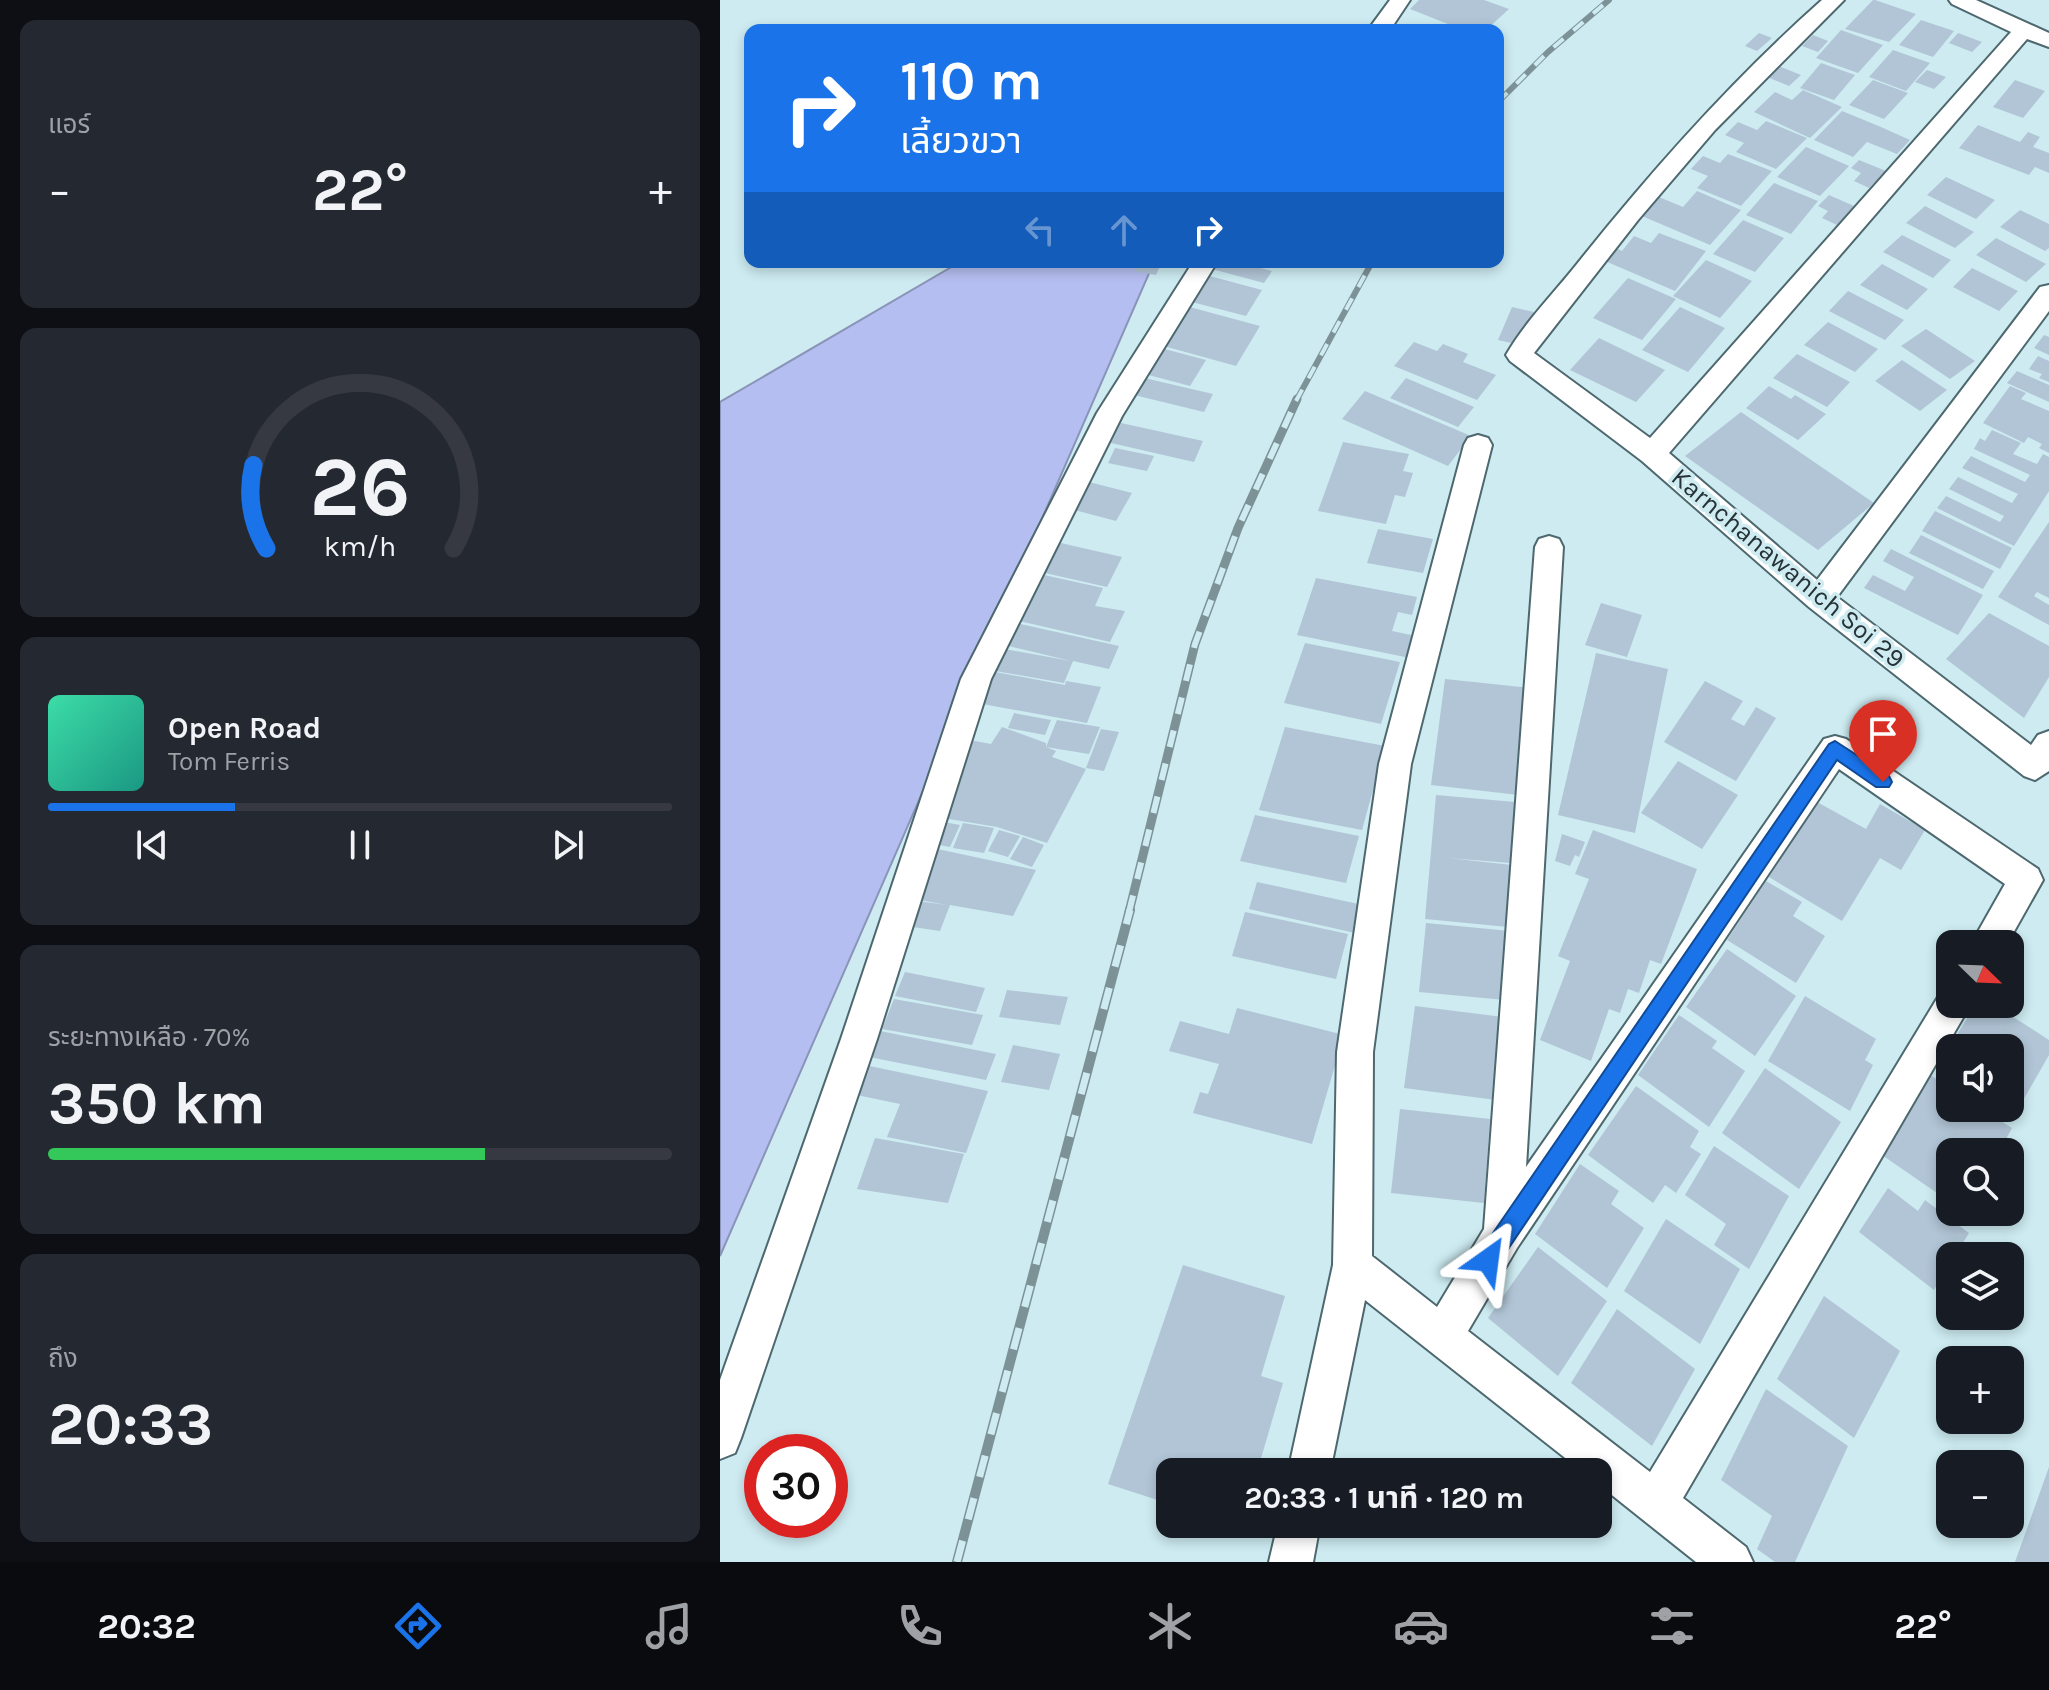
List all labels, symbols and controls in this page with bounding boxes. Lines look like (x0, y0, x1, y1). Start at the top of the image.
text: 110 m (900, 48, 1043, 113)
icon: right (768, 56, 872, 160)
text: แอร์ (48, 109, 90, 140)
text: เลี้ยวขวา (900, 120, 1022, 162)
text: 22° (312, 155, 408, 225)
text: − (48, 165, 71, 216)
text: + (649, 165, 672, 216)
icon: left (1018, 208, 1062, 252)
icon: ahead (1102, 208, 1146, 252)
icon: right (1186, 208, 1230, 252)
text: 26 (310, 438, 410, 535)
street label: Karnchanawanich Soi 29 (1665, 461, 1911, 675)
text: km/h (324, 530, 396, 563)
pin (1849, 700, 1917, 782)
text: Open Road (168, 710, 321, 746)
icon: arrive (1861, 712, 1905, 756)
text: Tom Ferris (168, 746, 290, 777)
icon: previous (130, 823, 174, 867)
icon: pause (338, 823, 382, 867)
icon: next (546, 823, 590, 867)
north arrow (1936, 930, 2024, 1018)
map controls (1936, 930, 2024, 1538)
text: ระยะทางเหลือ · 70% (48, 1022, 250, 1053)
button: sound (1936, 1034, 2024, 1122)
text: 350 km (48, 1068, 266, 1138)
button: search (1936, 1138, 2024, 1226)
position arrow (1446, 1218, 1530, 1302)
button: layers (1936, 1242, 2024, 1330)
text: ถึง (48, 1343, 78, 1374)
button: + (1936, 1346, 2024, 1434)
text: 20:33 (48, 1389, 213, 1459)
speed limit sign: 30 (744, 1434, 848, 1538)
button: − (1936, 1450, 2024, 1538)
text: 20:33 · 1 นาที · 120 m (1244, 1480, 1524, 1516)
icon: directions (390, 1598, 446, 1654)
icon: music (641, 1598, 697, 1654)
icon: phone (892, 1598, 948, 1654)
icon: climate (1142, 1598, 1198, 1654)
icon: car (1393, 1598, 1449, 1654)
icon: filters (1644, 1598, 1700, 1654)
text: 20:32 (97, 1605, 196, 1647)
text: 22° (1894, 1605, 1952, 1647)

